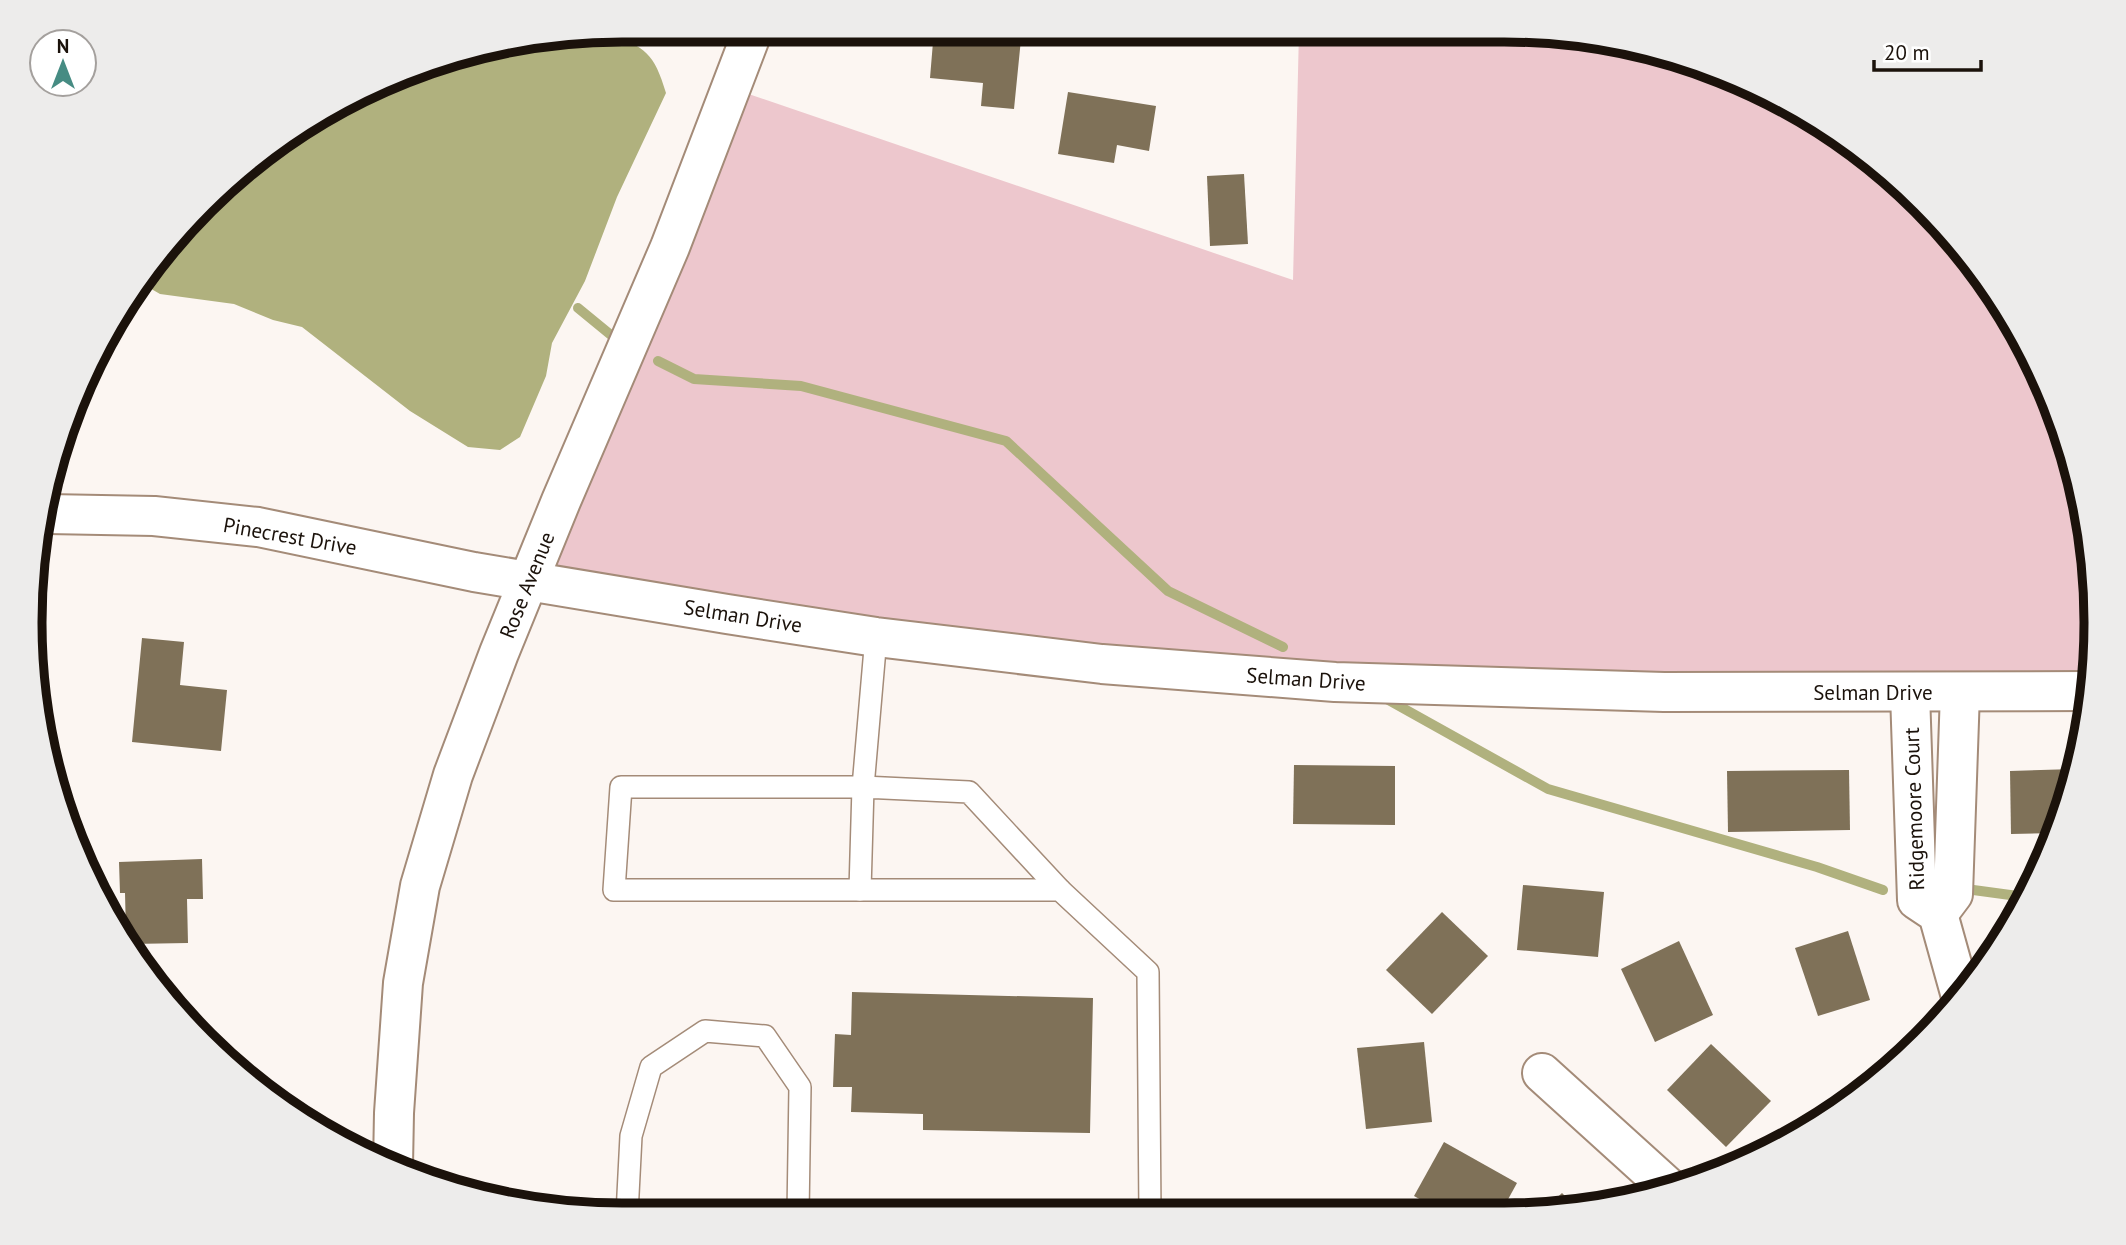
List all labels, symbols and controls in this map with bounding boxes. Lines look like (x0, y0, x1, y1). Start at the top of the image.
north arrow (28, 28, 98, 98)
scale bar (1874, 28, 1981, 72)
text: N (57, 34, 69, 58)
text: 20 m (1884, 39, 1930, 66)
street label: Pinecrest Drive (221, 511, 359, 561)
street label: Rose Avenue (493, 528, 561, 642)
street label: Selman Drive (682, 593, 804, 639)
street label: Selman Drive (1245, 661, 1367, 697)
street label: Selman Drive (1813, 679, 1933, 706)
street label: Ridgemoore Court (1898, 727, 1930, 891)

